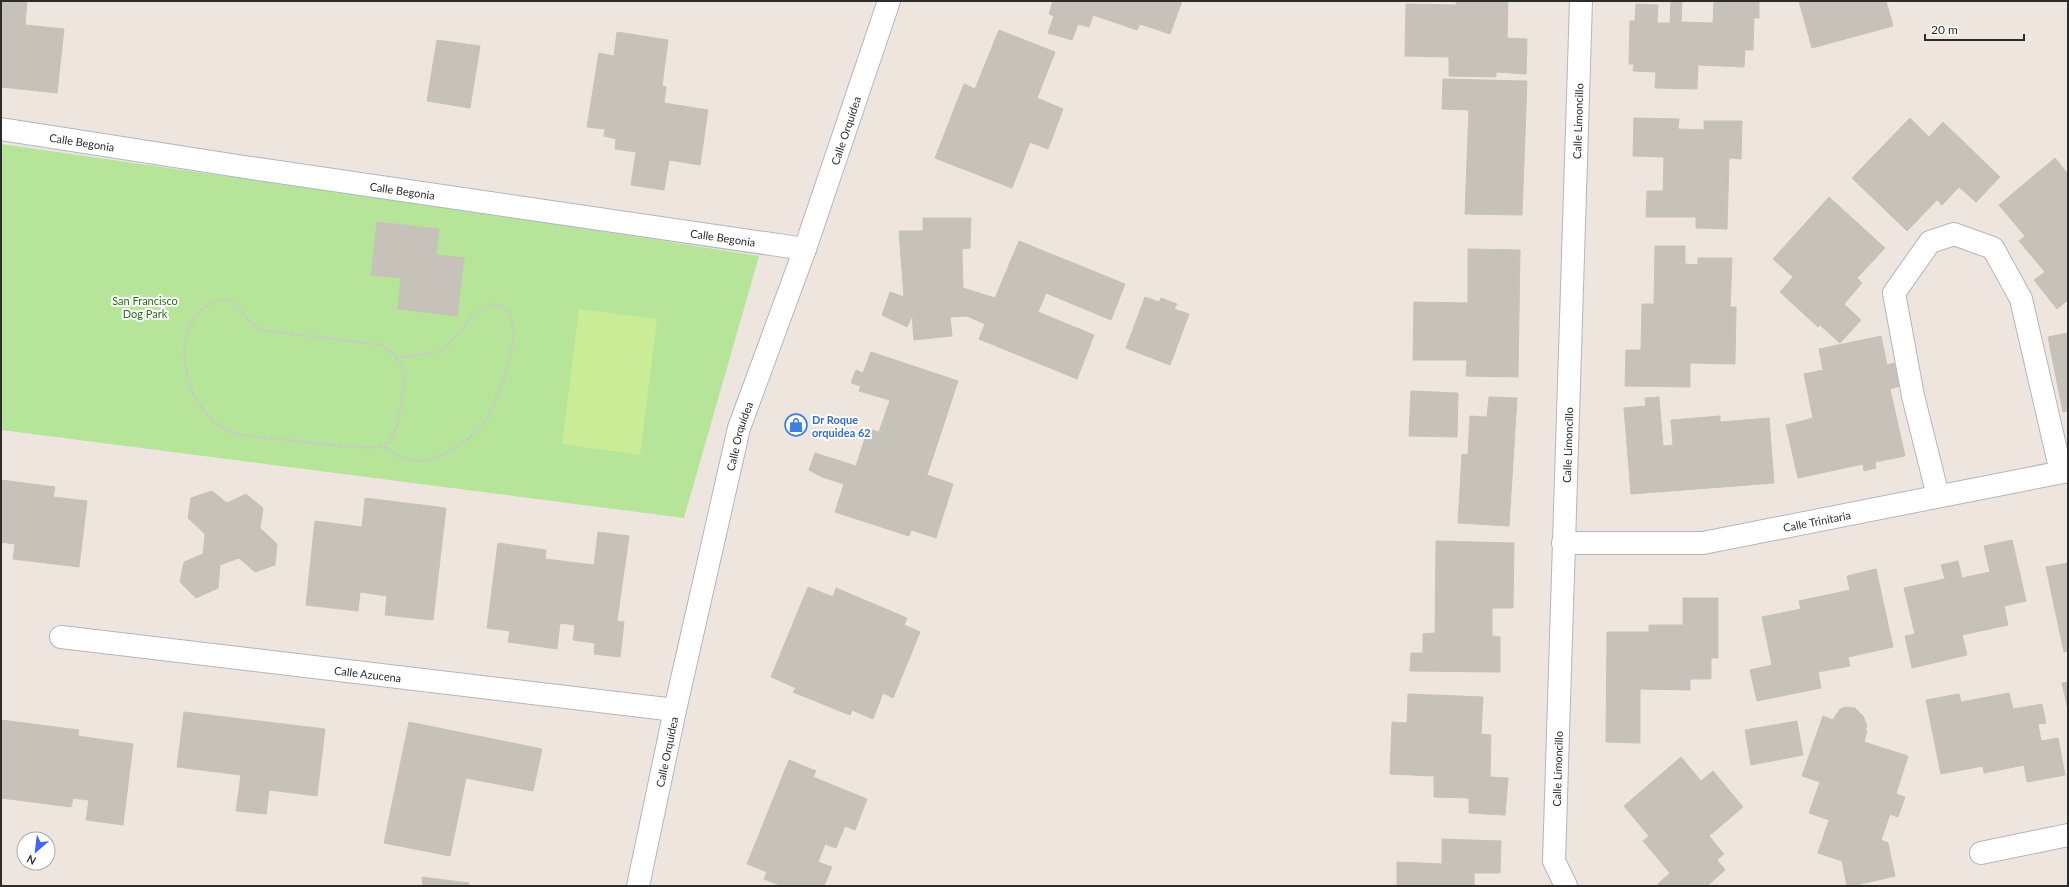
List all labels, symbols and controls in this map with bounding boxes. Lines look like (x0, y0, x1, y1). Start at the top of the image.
scale bar (1925, 16, 2024, 42)
text: 20 m (1931, 22, 1958, 37)
street label: Calle Limoncillo (1570, 83, 1585, 159)
street label: Calle Orquídea (828, 94, 863, 166)
street label: Calle Begonia (49, 130, 115, 153)
street label: Calle Begonia (369, 179, 436, 201)
street label: Calle Begonia (690, 226, 756, 248)
park label: San Francisco Dog Park (112, 294, 178, 320)
street label: Calle Orquídea (723, 400, 755, 472)
street label: Calle Limoncillo (1559, 407, 1575, 483)
shop icon: Dr Roque orquidea 62 (783, 412, 809, 438)
place label: Dr Roque orquidea 62 (812, 413, 871, 439)
street label: Calle Trinitaria (1782, 508, 1852, 534)
street label: Calle Azucena (334, 663, 402, 684)
street label: Calle Orquídea (652, 716, 680, 788)
street label: Calle Limoncillo (1549, 731, 1565, 807)
north arrow (16, 831, 56, 871)
text: N (24, 853, 38, 868)

